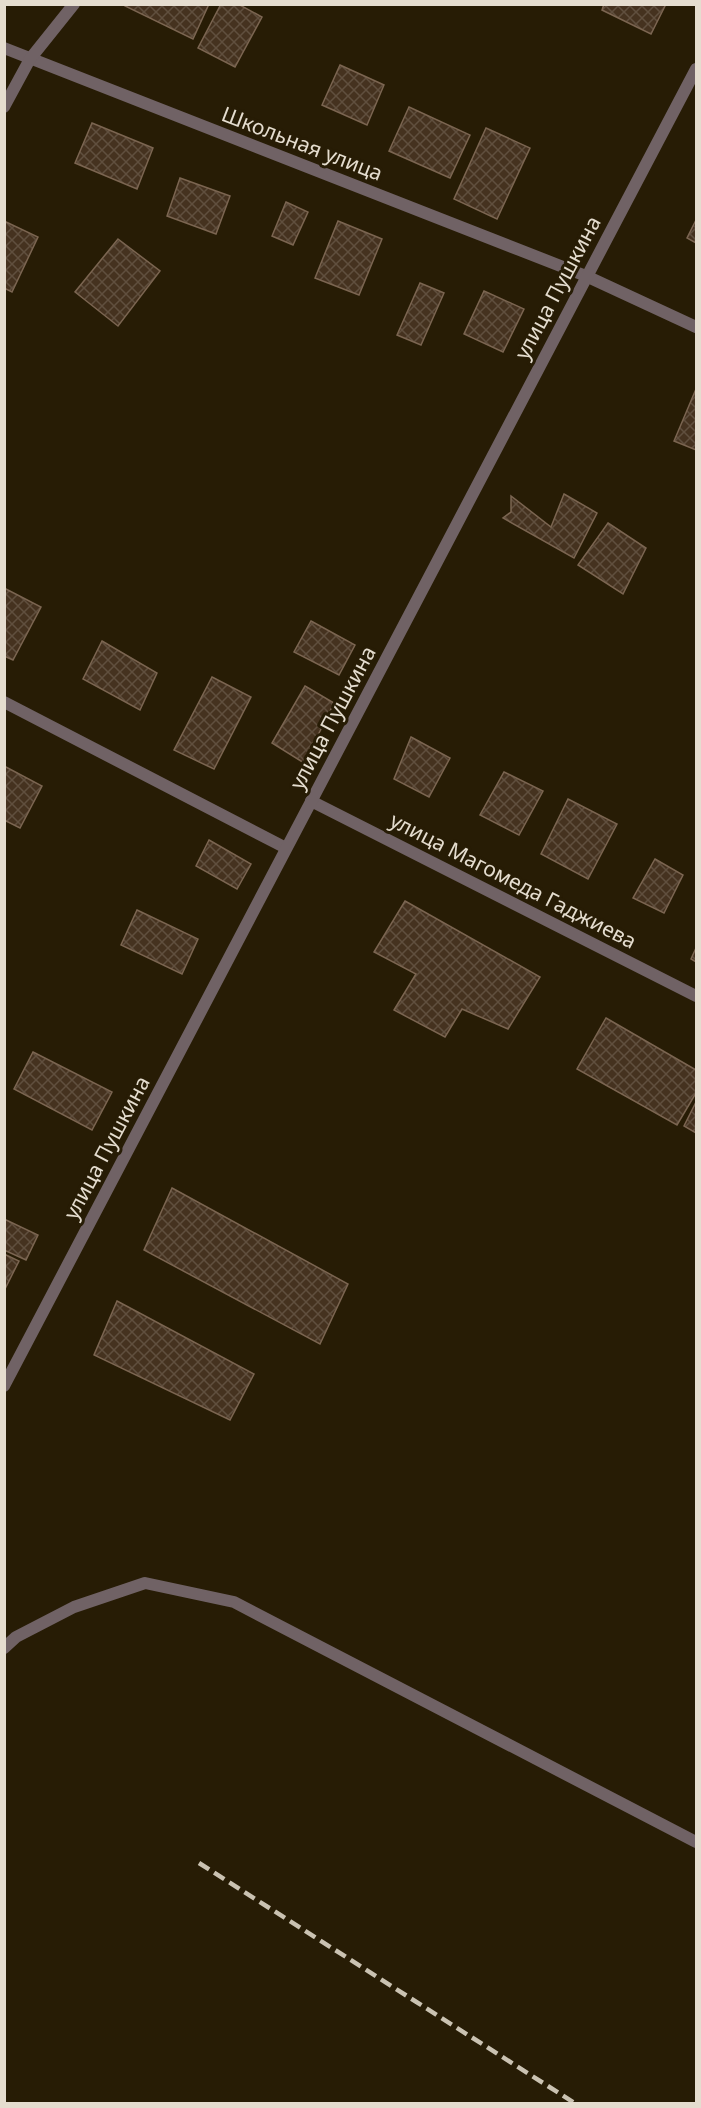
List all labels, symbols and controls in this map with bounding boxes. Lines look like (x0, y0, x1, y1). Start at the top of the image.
street label: Школьная улица (218, 99, 387, 187)
street label: улица Пушкина (508, 211, 607, 364)
street label: улица Пушкина (283, 641, 382, 794)
street label: улица Магомеда Гаджиева (386, 806, 641, 955)
street label: улица Пушкина (57, 1071, 156, 1224)

